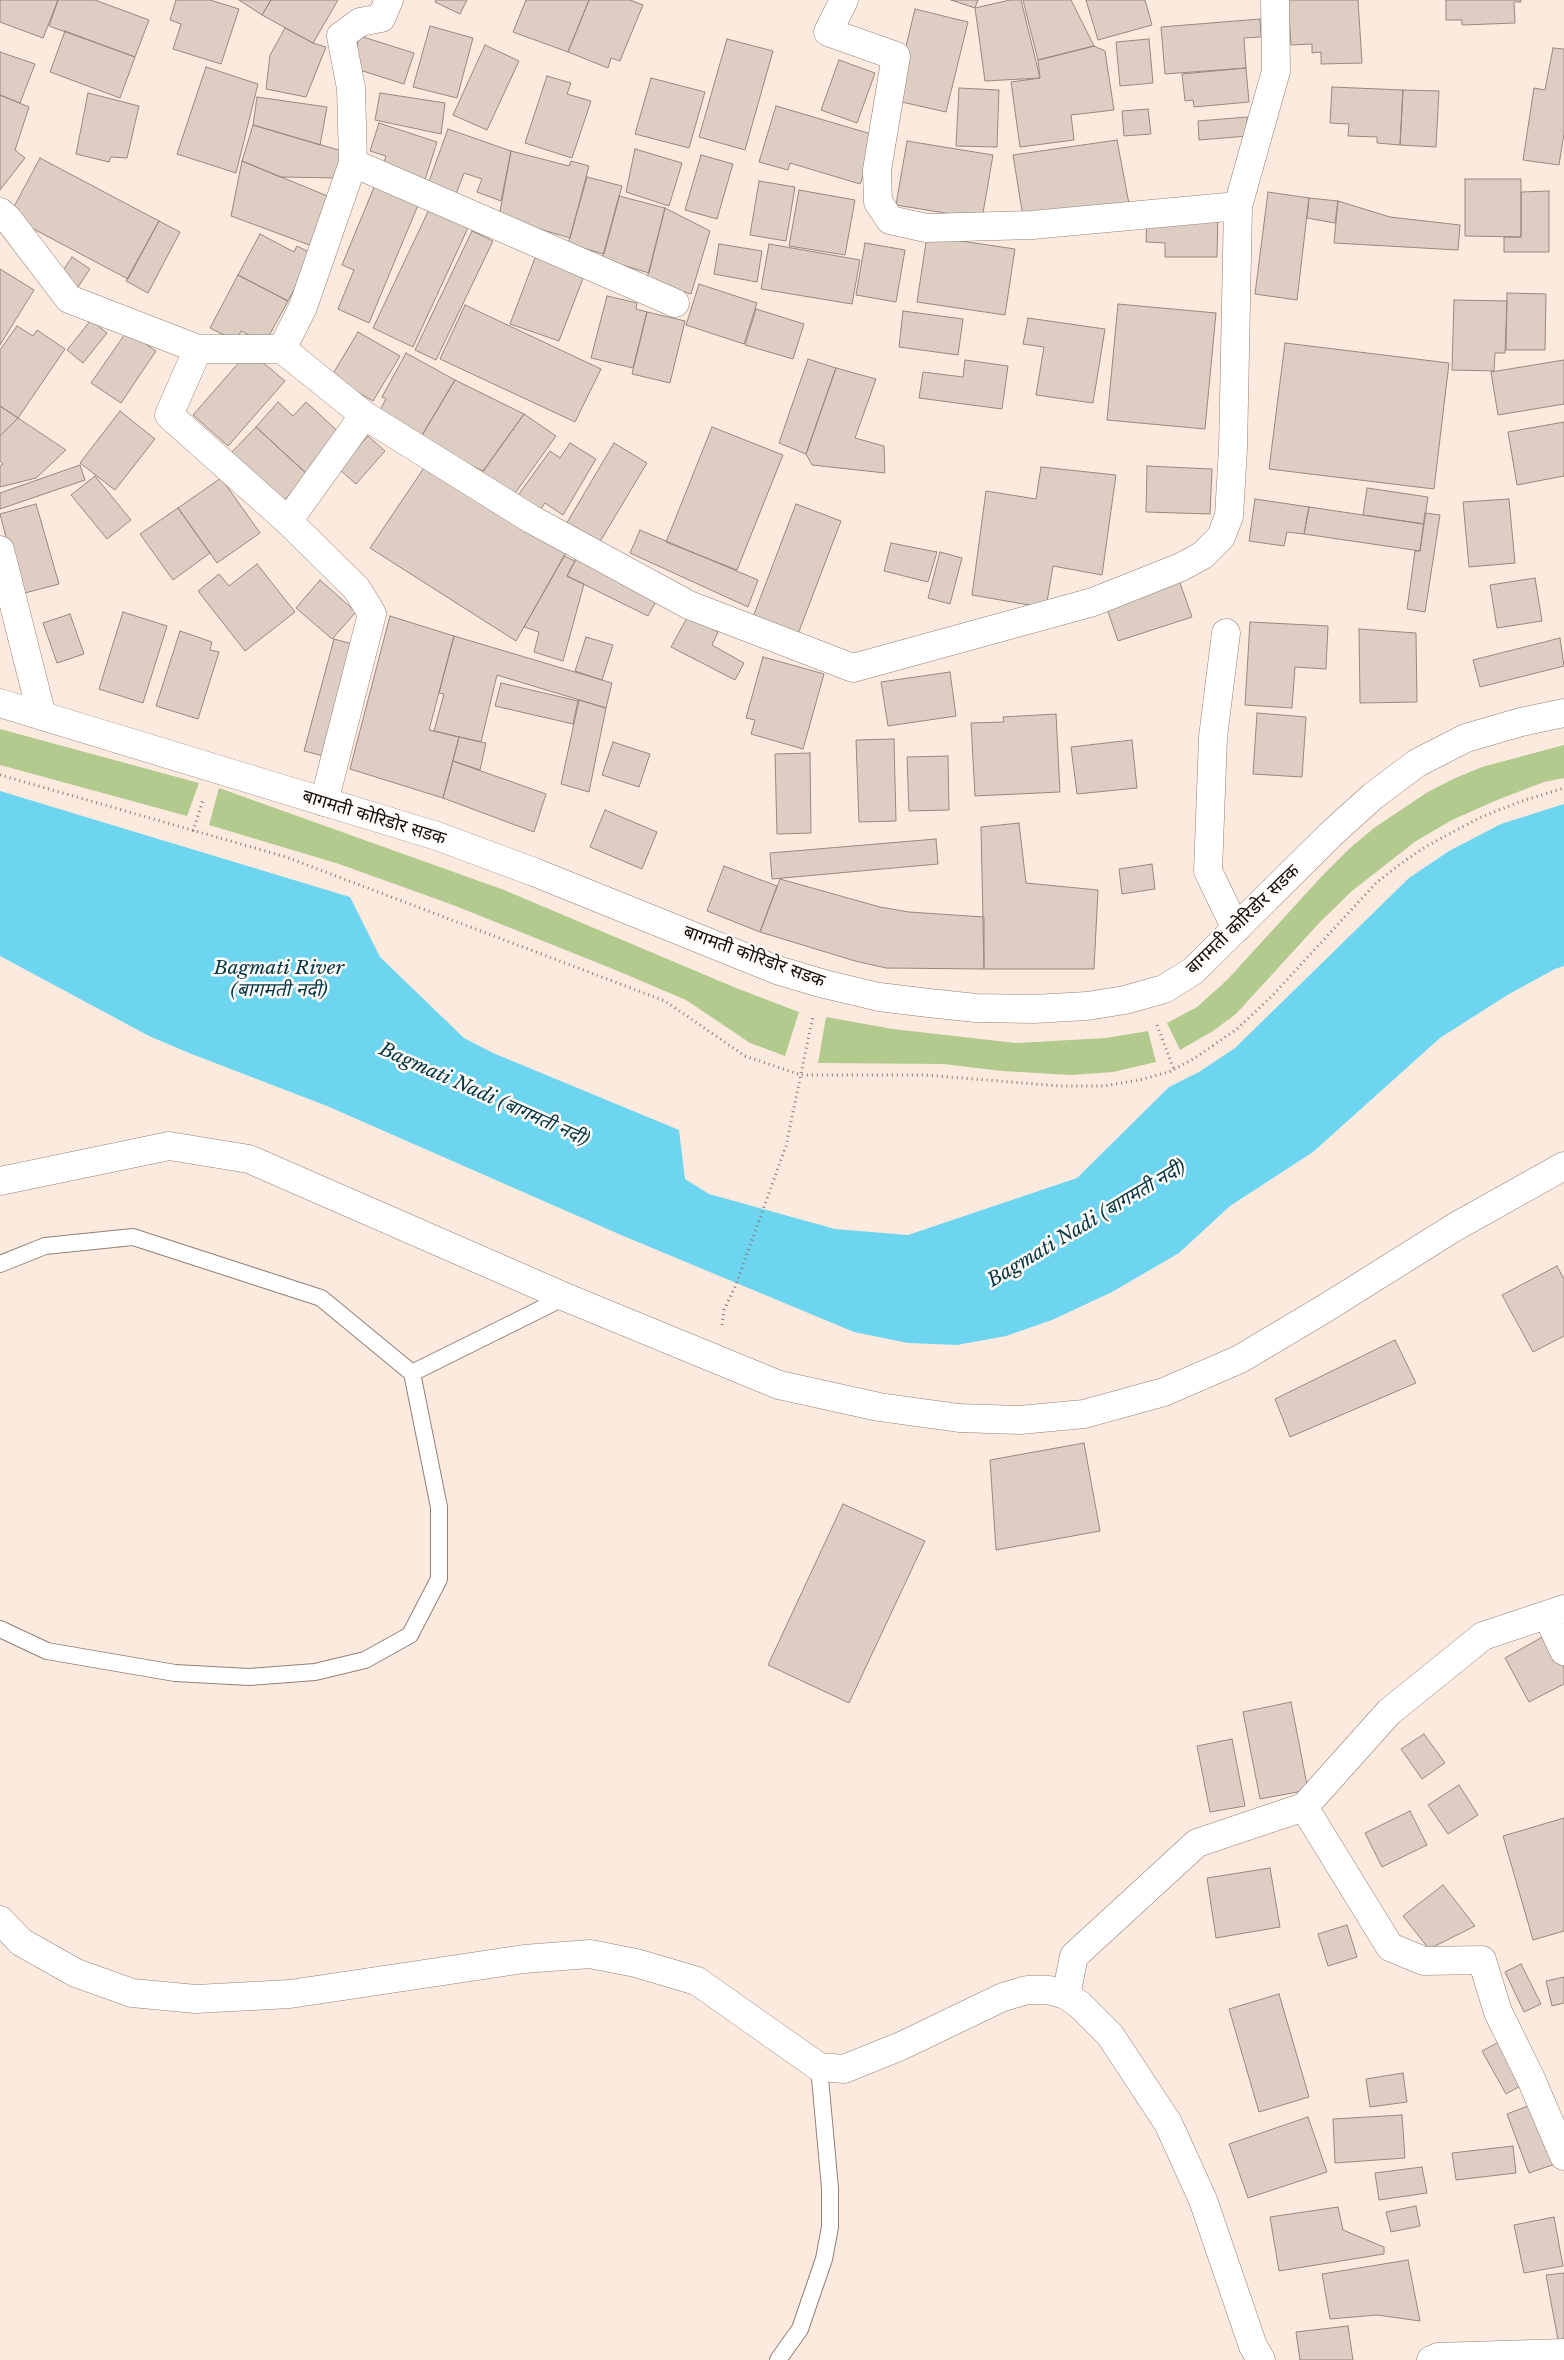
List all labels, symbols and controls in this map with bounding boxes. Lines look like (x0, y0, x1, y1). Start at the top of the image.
street label: बागमती कोरिडोर सडक (300, 786, 448, 850)
street label: बागमती कोरिडोर सडक (1182, 861, 1304, 979)
street label: बागमती कोरिडोर सडक (680, 921, 828, 993)
water label: Bagmati River (बागमती नदी) (214, 958, 344, 1002)
water label: Bagmati Nadi (बागमती नदी) (375, 1038, 593, 1152)
water label: Bagmati Nadi (बागमती नदी) (984, 1156, 1190, 1292)

